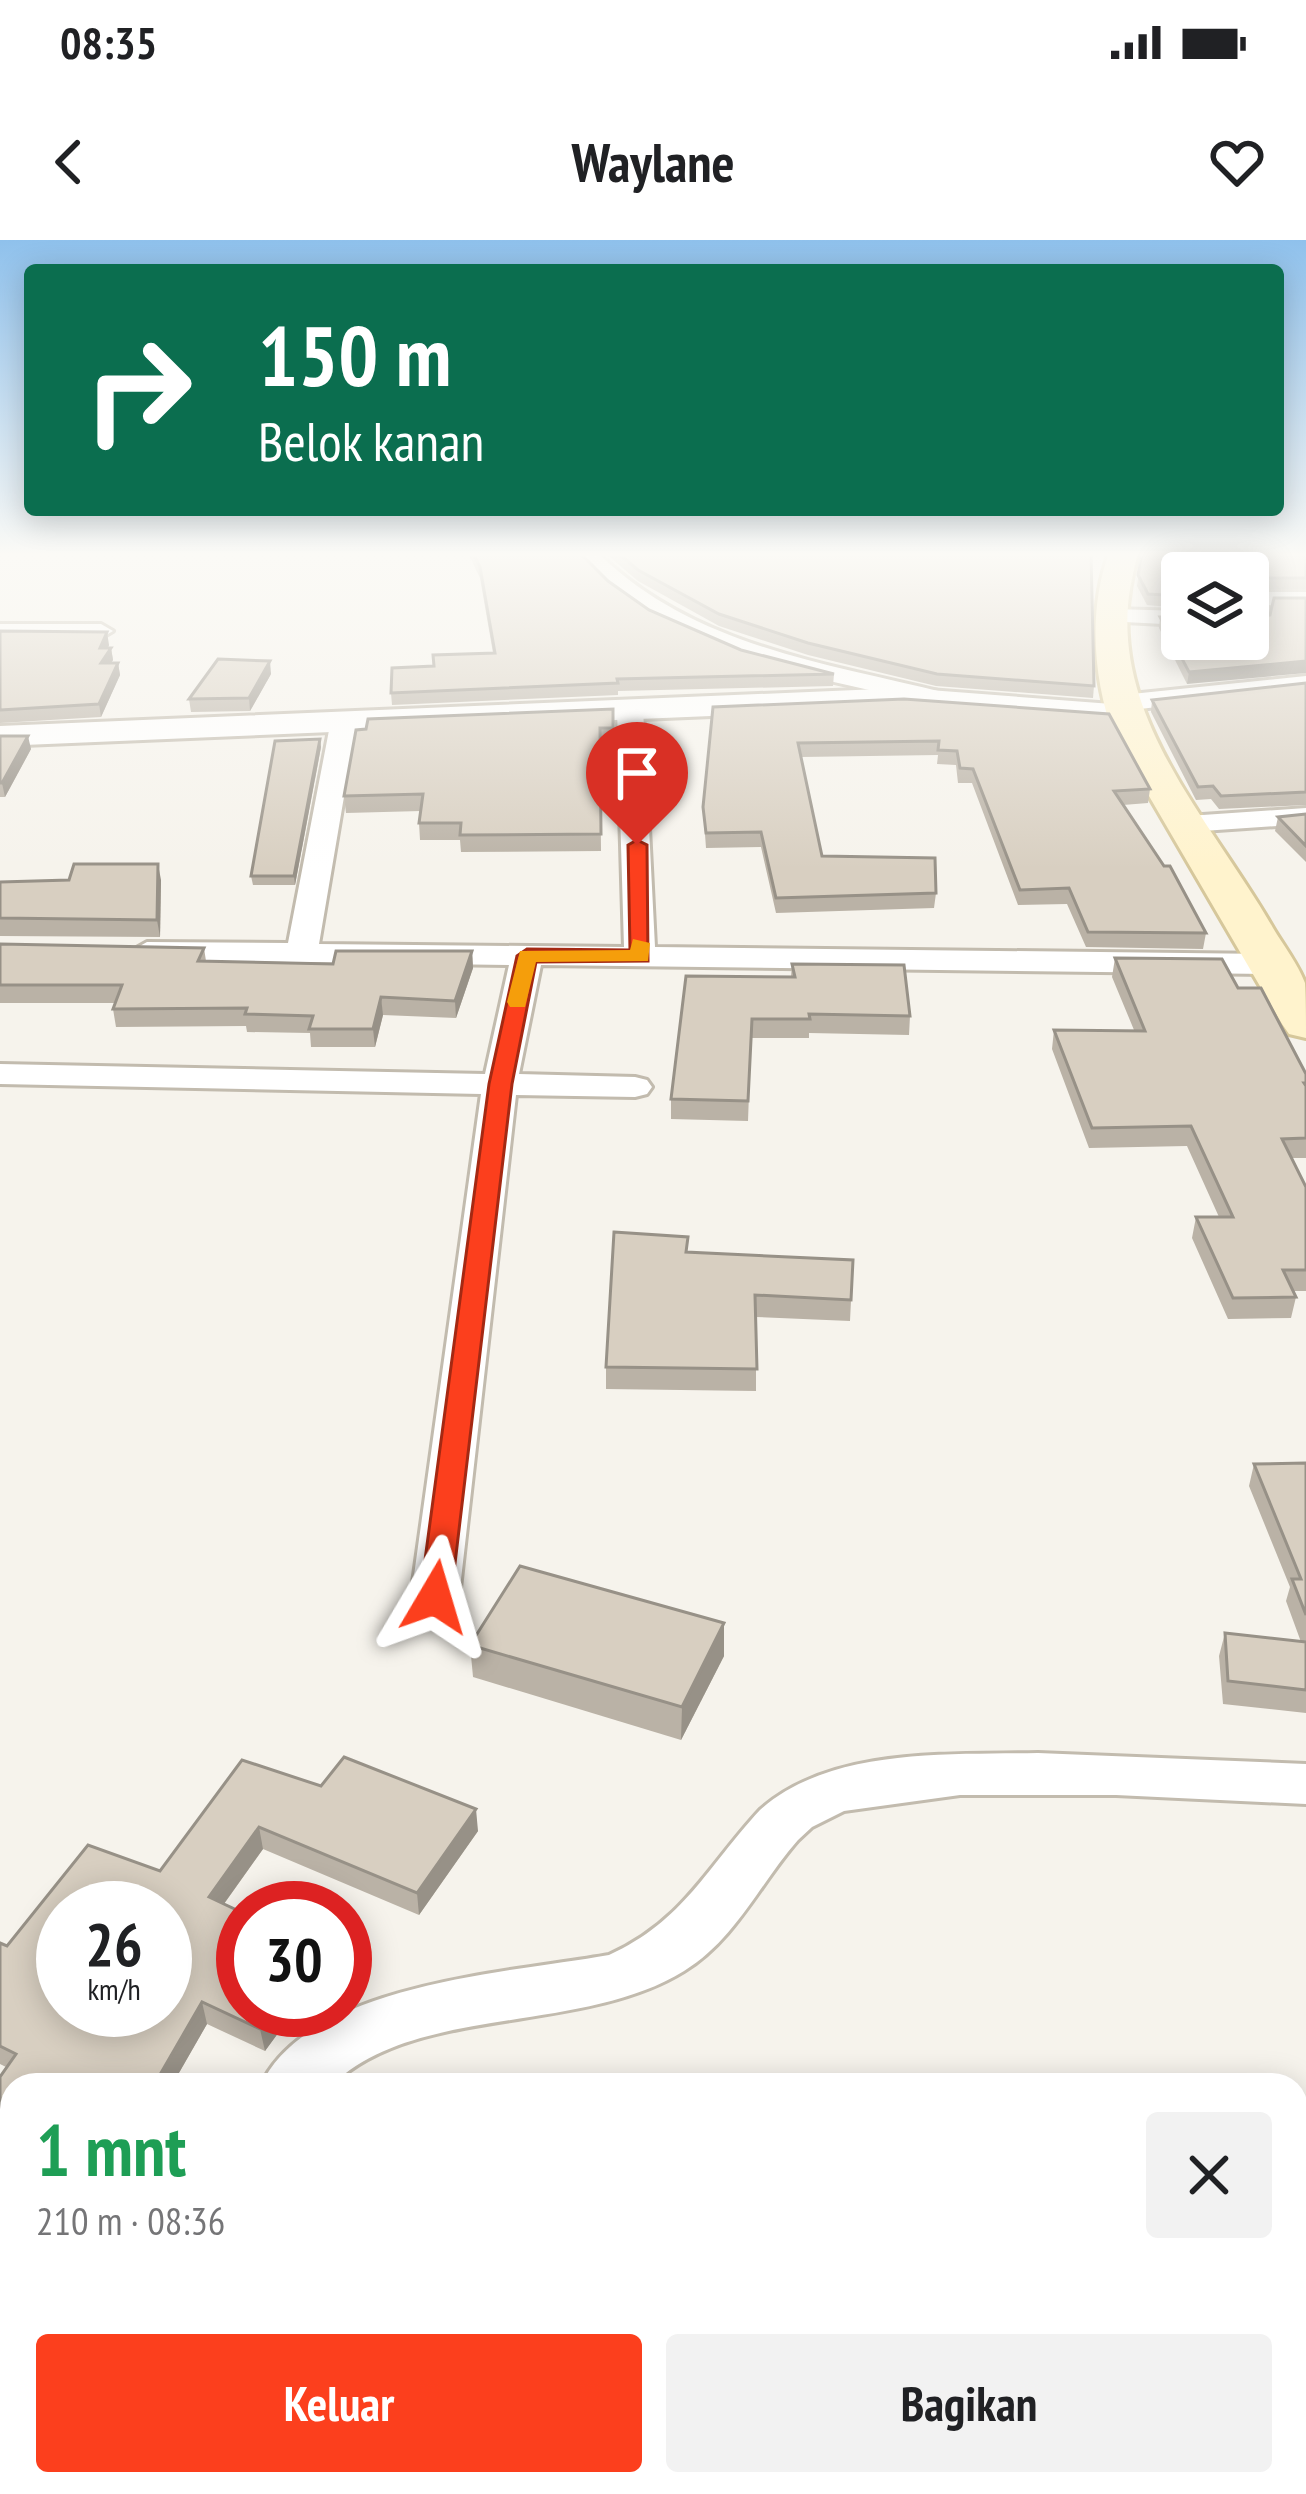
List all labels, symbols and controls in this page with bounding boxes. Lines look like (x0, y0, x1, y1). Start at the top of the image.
text: 08:35 (60, 13, 157, 71)
text: Waylane (571, 127, 735, 197)
icon: back (36, 129, 102, 195)
icon: heart (1204, 129, 1270, 195)
text: 150 m (258, 300, 451, 409)
icon: right (60, 312, 216, 468)
text: Belok kanan (258, 406, 484, 476)
map controls (1161, 552, 1269, 660)
button: layers (1161, 552, 1269, 660)
pin (586, 722, 688, 845)
icon: arrive (604, 740, 670, 806)
position arrow (372, 1534, 498, 1660)
speed limit sign: 30 (216, 1881, 372, 2037)
text: 26 (85, 1905, 143, 1983)
text: km/h (87, 1969, 141, 2008)
text: 1 mnt (36, 2103, 186, 2196)
button: close (1146, 2112, 1272, 2238)
text: 210 m · 08:36 (36, 2195, 225, 2246)
button: Keluar (36, 2334, 642, 2472)
button: Bagikan (666, 2334, 1272, 2472)

